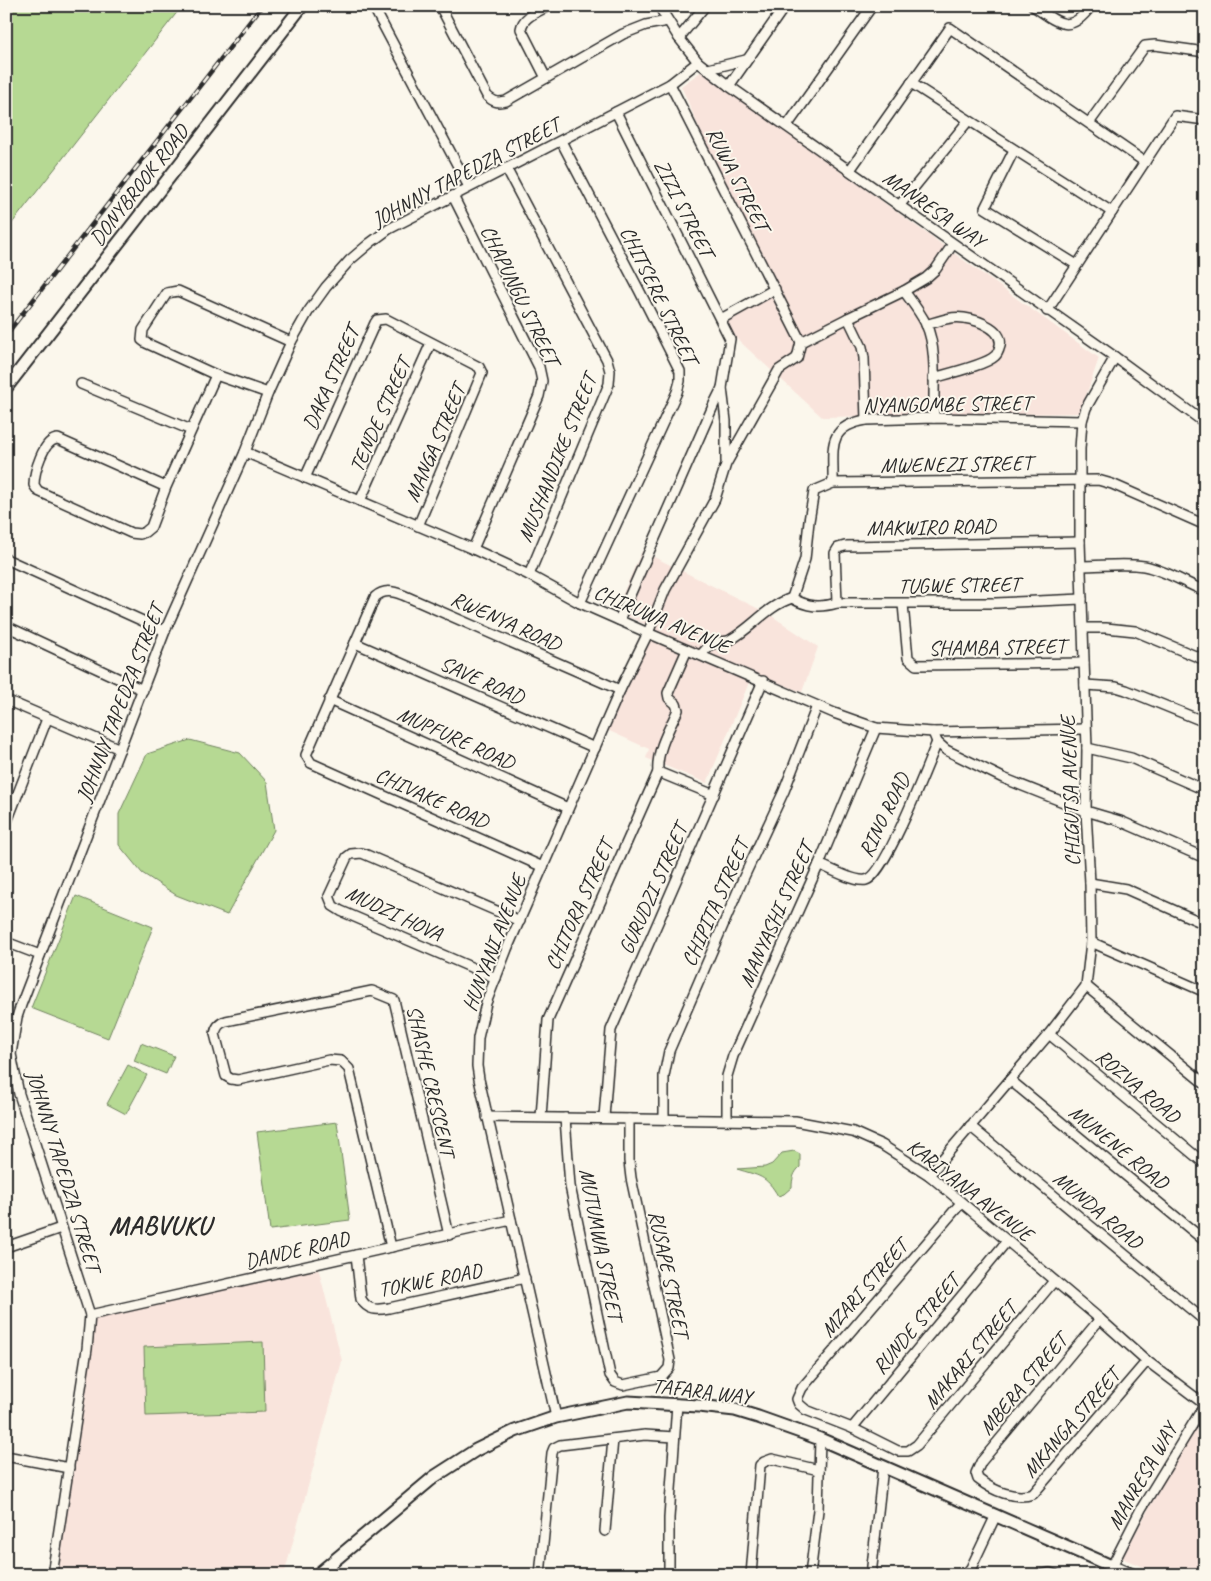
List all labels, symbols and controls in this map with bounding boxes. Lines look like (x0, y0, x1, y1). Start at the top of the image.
street label: JOHNNY TAPEDZA STREET (367, 109, 568, 233)
street label: DONYBROOK ROAD (84, 118, 195, 251)
street label: RUWA STREET (701, 123, 778, 240)
street label: ZIZI STREET (648, 155, 722, 266)
street label: MANRESA WAY (878, 164, 993, 256)
street label: CHAPUNGU STREET (475, 221, 568, 374)
street label: CHITSERE STREET (614, 222, 706, 373)
street label: DAKA STREET (297, 317, 367, 434)
street label: TENDE STREET (343, 350, 418, 476)
street label: MUSHANDIKE STREET (512, 366, 604, 546)
street label: MANGA STREET (399, 376, 473, 506)
street label: NYANGOMBE STREET (863, 389, 1036, 418)
street label: MWENEZI STREET (880, 450, 1037, 478)
street label: MAKWIRO ROAD (866, 513, 997, 541)
street label: TUGWE STREET (898, 571, 1024, 599)
street label: CHIRUWA AVENUE (590, 579, 737, 660)
street label: RWENYA ROAD (447, 585, 567, 658)
street label: JOHNNY TAPEDZA STREET (70, 597, 171, 806)
street label: SHAMBA STREET (929, 633, 1071, 661)
street label: SAVE ROAD (436, 650, 530, 711)
street label: MUPFURE ROAD (394, 701, 520, 776)
street label: CHIGUTSA AVENUE (1054, 712, 1086, 867)
street label: CHIVAKE ROAD (372, 762, 494, 835)
street label: RINO ROAD (853, 767, 916, 861)
street label: GURUDZI STREET (613, 815, 695, 958)
street label: CHITORA STREET (539, 831, 621, 974)
street label: CHIPITA STREET (676, 831, 757, 970)
street label: MANYASHI STREET (733, 834, 821, 991)
street label: HUNYANI AVENUE (456, 869, 533, 1015)
street label: MUDZI HOVA (342, 879, 448, 947)
street label: SHASHE CRESCENT (401, 1003, 462, 1163)
street label: ROZVA ROAD (1091, 1043, 1187, 1130)
street label: JOHNNY TAPEDZA STREET (21, 1066, 108, 1279)
street label: MUNENE ROAD (1064, 1099, 1176, 1196)
street label: KARIYANA AVENUE (902, 1133, 1040, 1249)
street label: MUNDA ROAD (1048, 1165, 1149, 1256)
street label: MUTUMWA STREET (574, 1166, 629, 1327)
street label: RUSAPE STREET (643, 1208, 696, 1344)
district label: MABVUKU (109, 1209, 216, 1242)
street label: DANDE ROAD (242, 1225, 354, 1275)
street label: MZARI STREET (815, 1231, 916, 1342)
street label: TOKWE ROAD (376, 1257, 486, 1303)
street label: RUNDE STREET (867, 1265, 968, 1379)
street label: MAKARI STREET (918, 1293, 1025, 1414)
street label: MBERA STREET (973, 1325, 1076, 1440)
street label: MKANGA STREET (1017, 1359, 1129, 1483)
street label: TAFARA WAY (651, 1372, 756, 1410)
street label: MANRESA WAY (1101, 1415, 1185, 1534)

